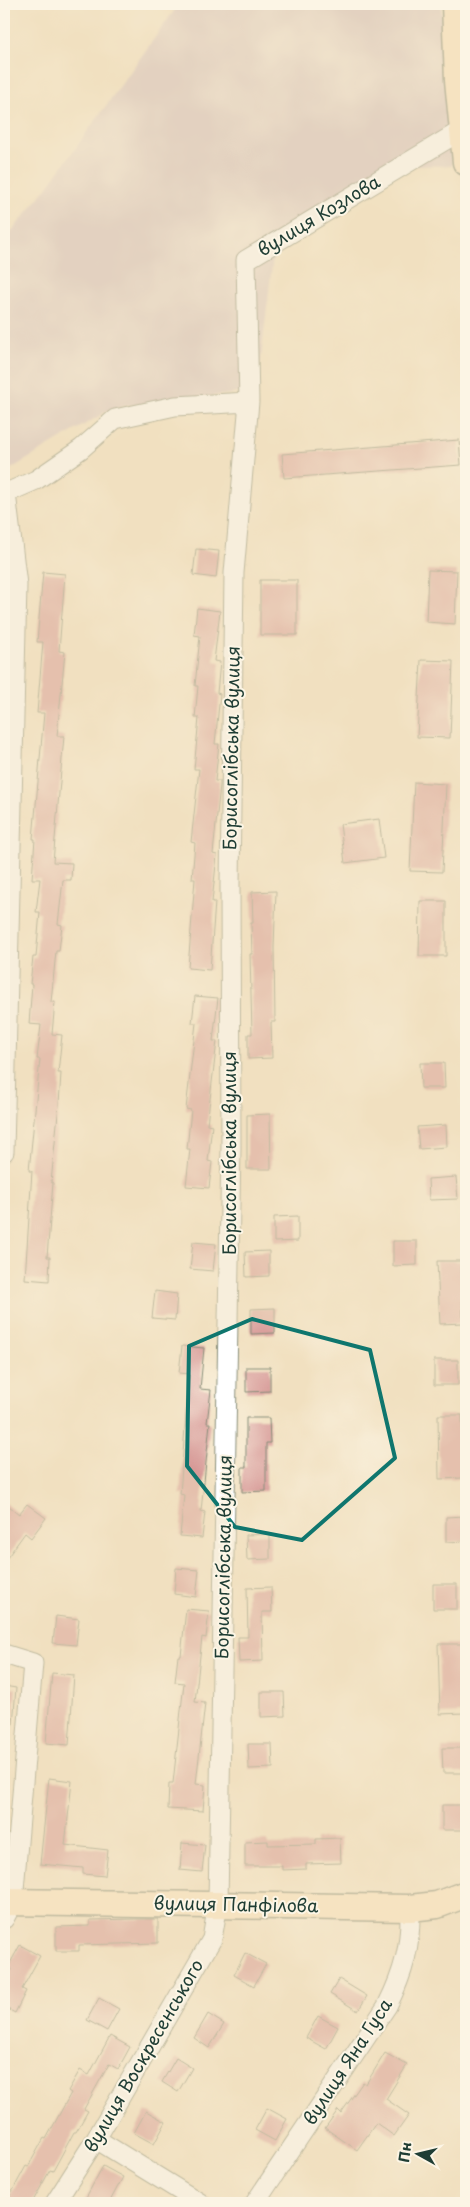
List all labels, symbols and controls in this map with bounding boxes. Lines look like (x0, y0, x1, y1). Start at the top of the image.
street label: вулиця Козлова (252, 167, 385, 262)
street label: Борисоглібська вулиця (215, 646, 246, 850)
street label: Борисоглібська вулиця (215, 1051, 242, 1255)
street label: Борисоглібська вулиця (207, 1455, 238, 1659)
street label: вулиця Панфілова (154, 1889, 319, 1918)
street label: вулиця Воскресенського (76, 1954, 209, 2157)
street label: вулиця Яна Гуса (296, 1992, 398, 2130)
north arrow (392, 2130, 442, 2180)
text: Пн (393, 2141, 416, 2164)

